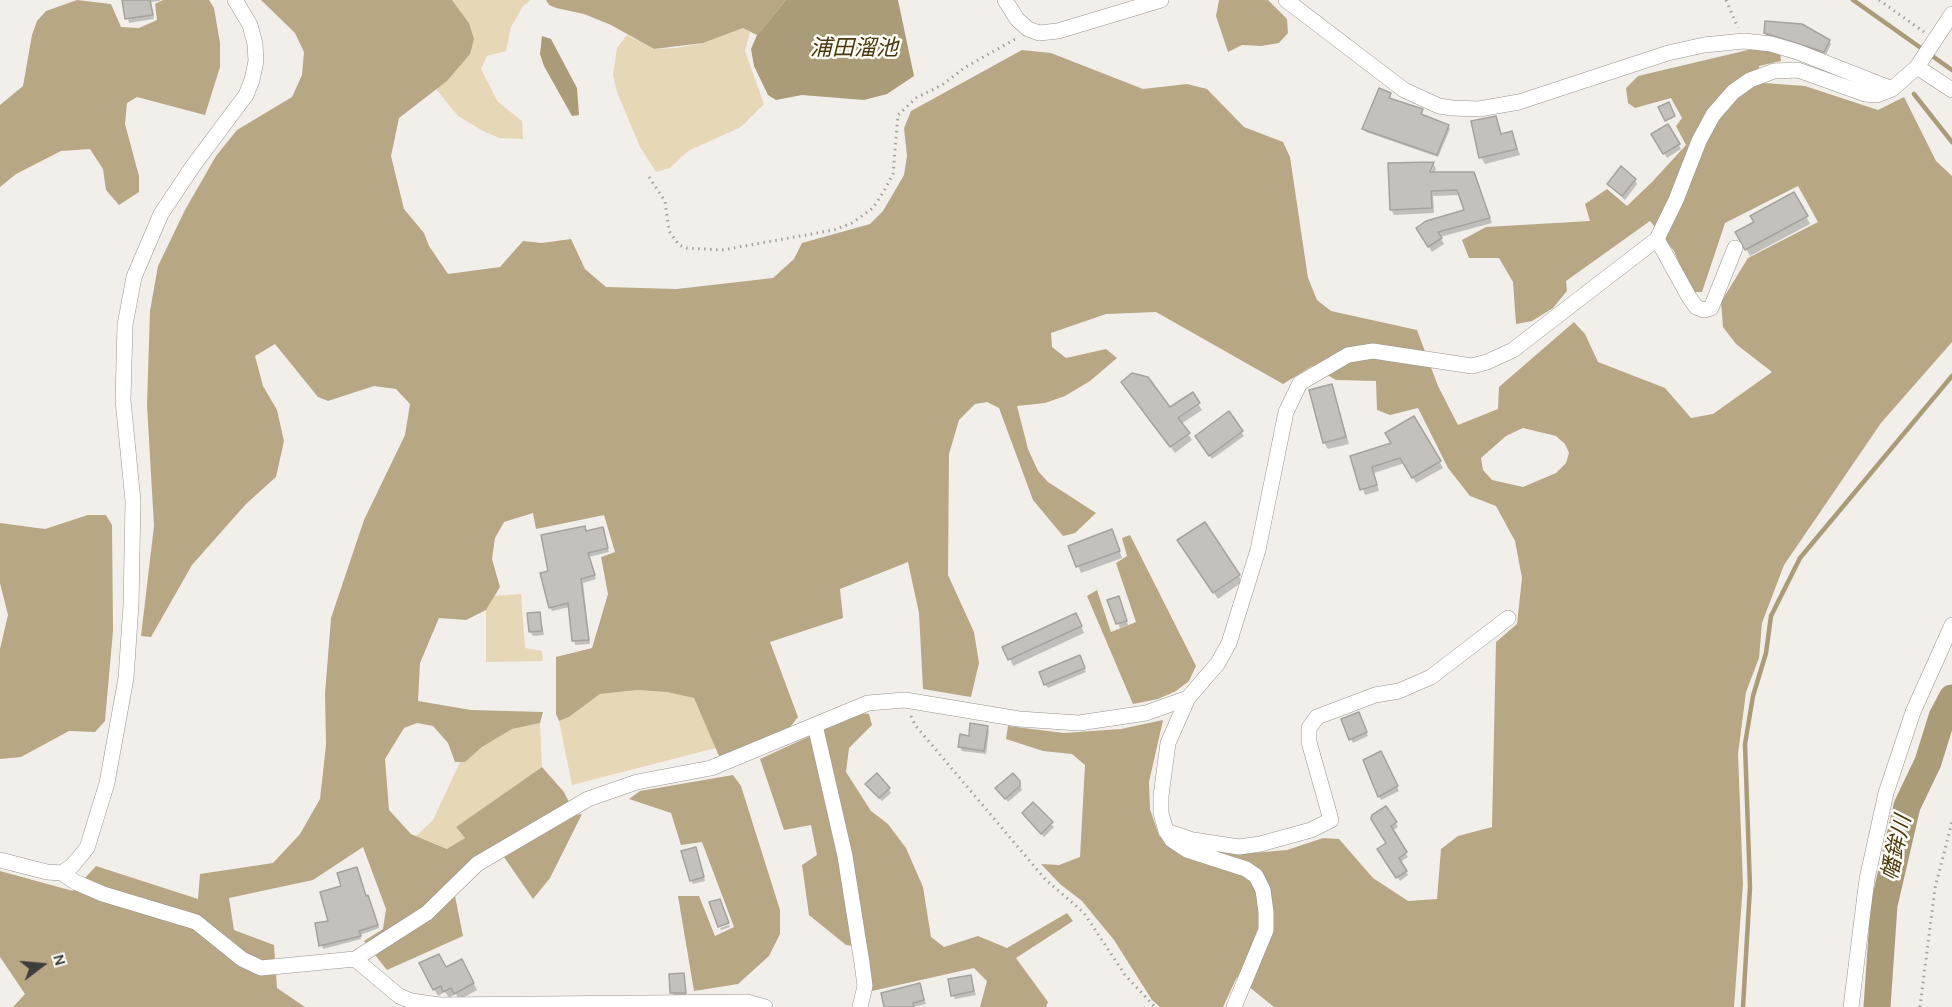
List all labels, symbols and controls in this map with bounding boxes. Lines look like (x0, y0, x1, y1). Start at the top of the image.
water label: 浦田溜池 (810, 36, 898, 62)
water label: 幡鉾川 (1877, 813, 1917, 883)
north arrow (12, 935, 72, 995)
text: N (49, 952, 70, 968)

